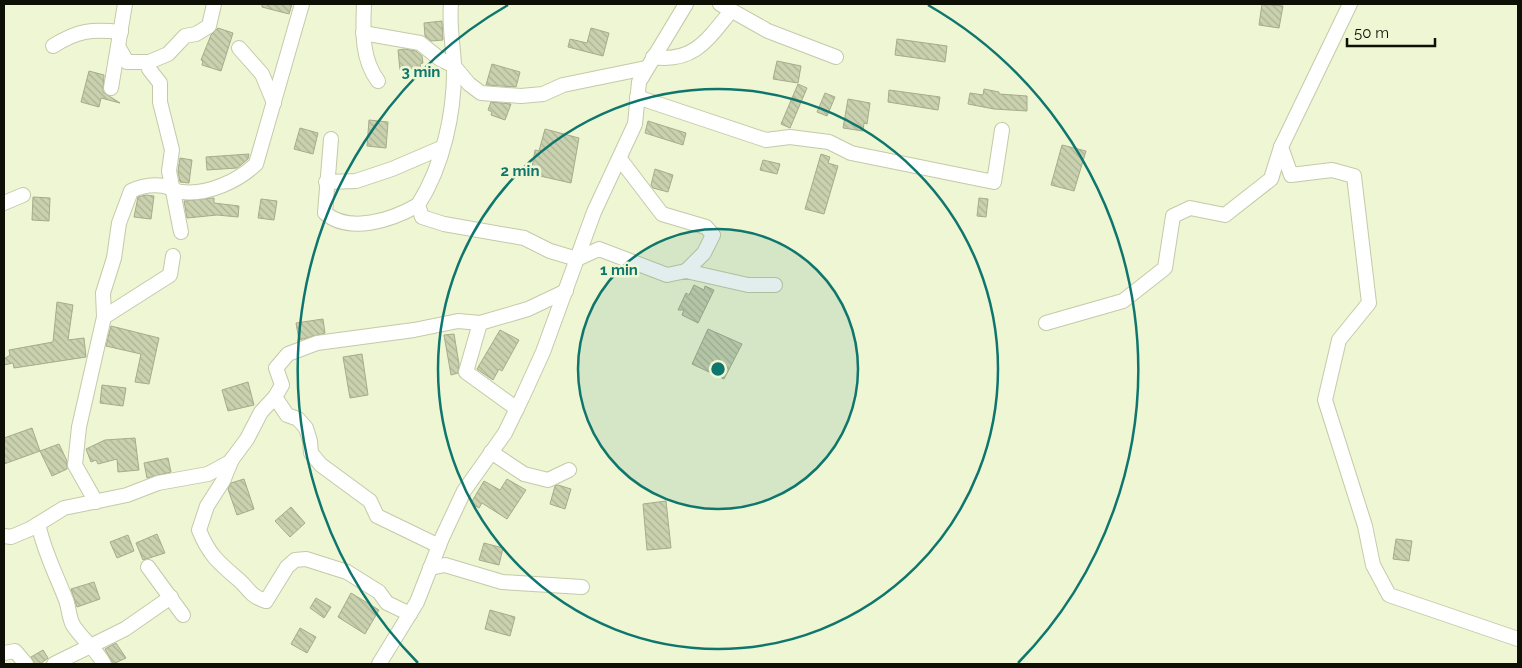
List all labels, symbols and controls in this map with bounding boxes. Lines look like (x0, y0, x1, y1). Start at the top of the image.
scale bar (1347, 15, 1434, 47)
text: 50 m (1354, 24, 1389, 42)
text: 3 min (402, 63, 440, 81)
text: 2 min (501, 162, 539, 180)
text: 1 min (600, 261, 638, 279)
centre of rings (709, 360, 727, 378)

